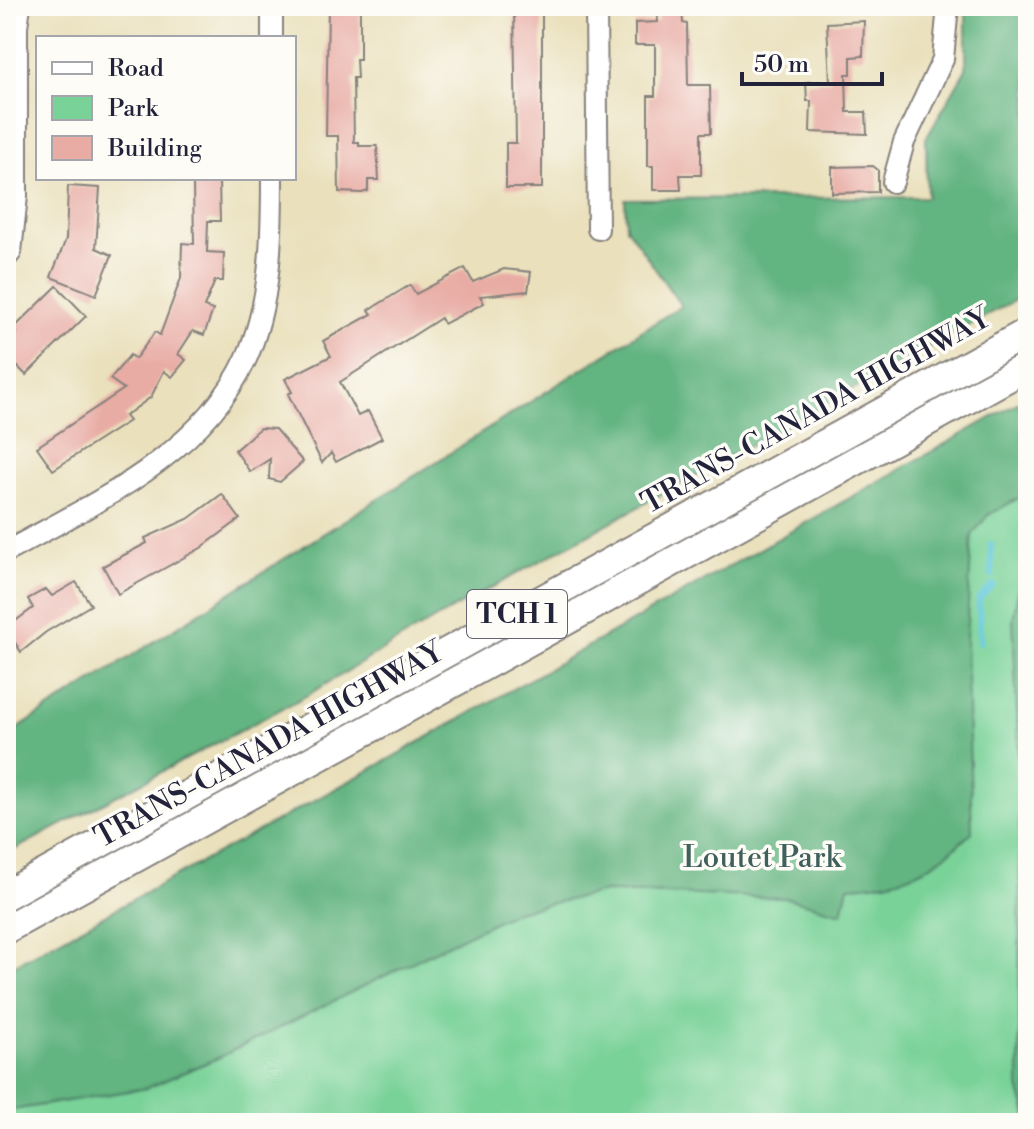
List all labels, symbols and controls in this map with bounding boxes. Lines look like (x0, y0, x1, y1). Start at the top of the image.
legend (36, 36, 296, 180)
scale bar (742, 36, 882, 86)
text: 50 m (754, 50, 809, 80)
text: Road (108, 54, 164, 84)
text: Park (108, 94, 159, 124)
text: Building (107, 134, 202, 164)
street label: TRANS-CANADA HIGHWAY (635, 299, 998, 523)
road number: TCH 1 (467, 590, 567, 638)
street label: TRANS-CANADA HIGHWAY (88, 633, 451, 857)
park label: Loutet Park (683, 839, 843, 877)

